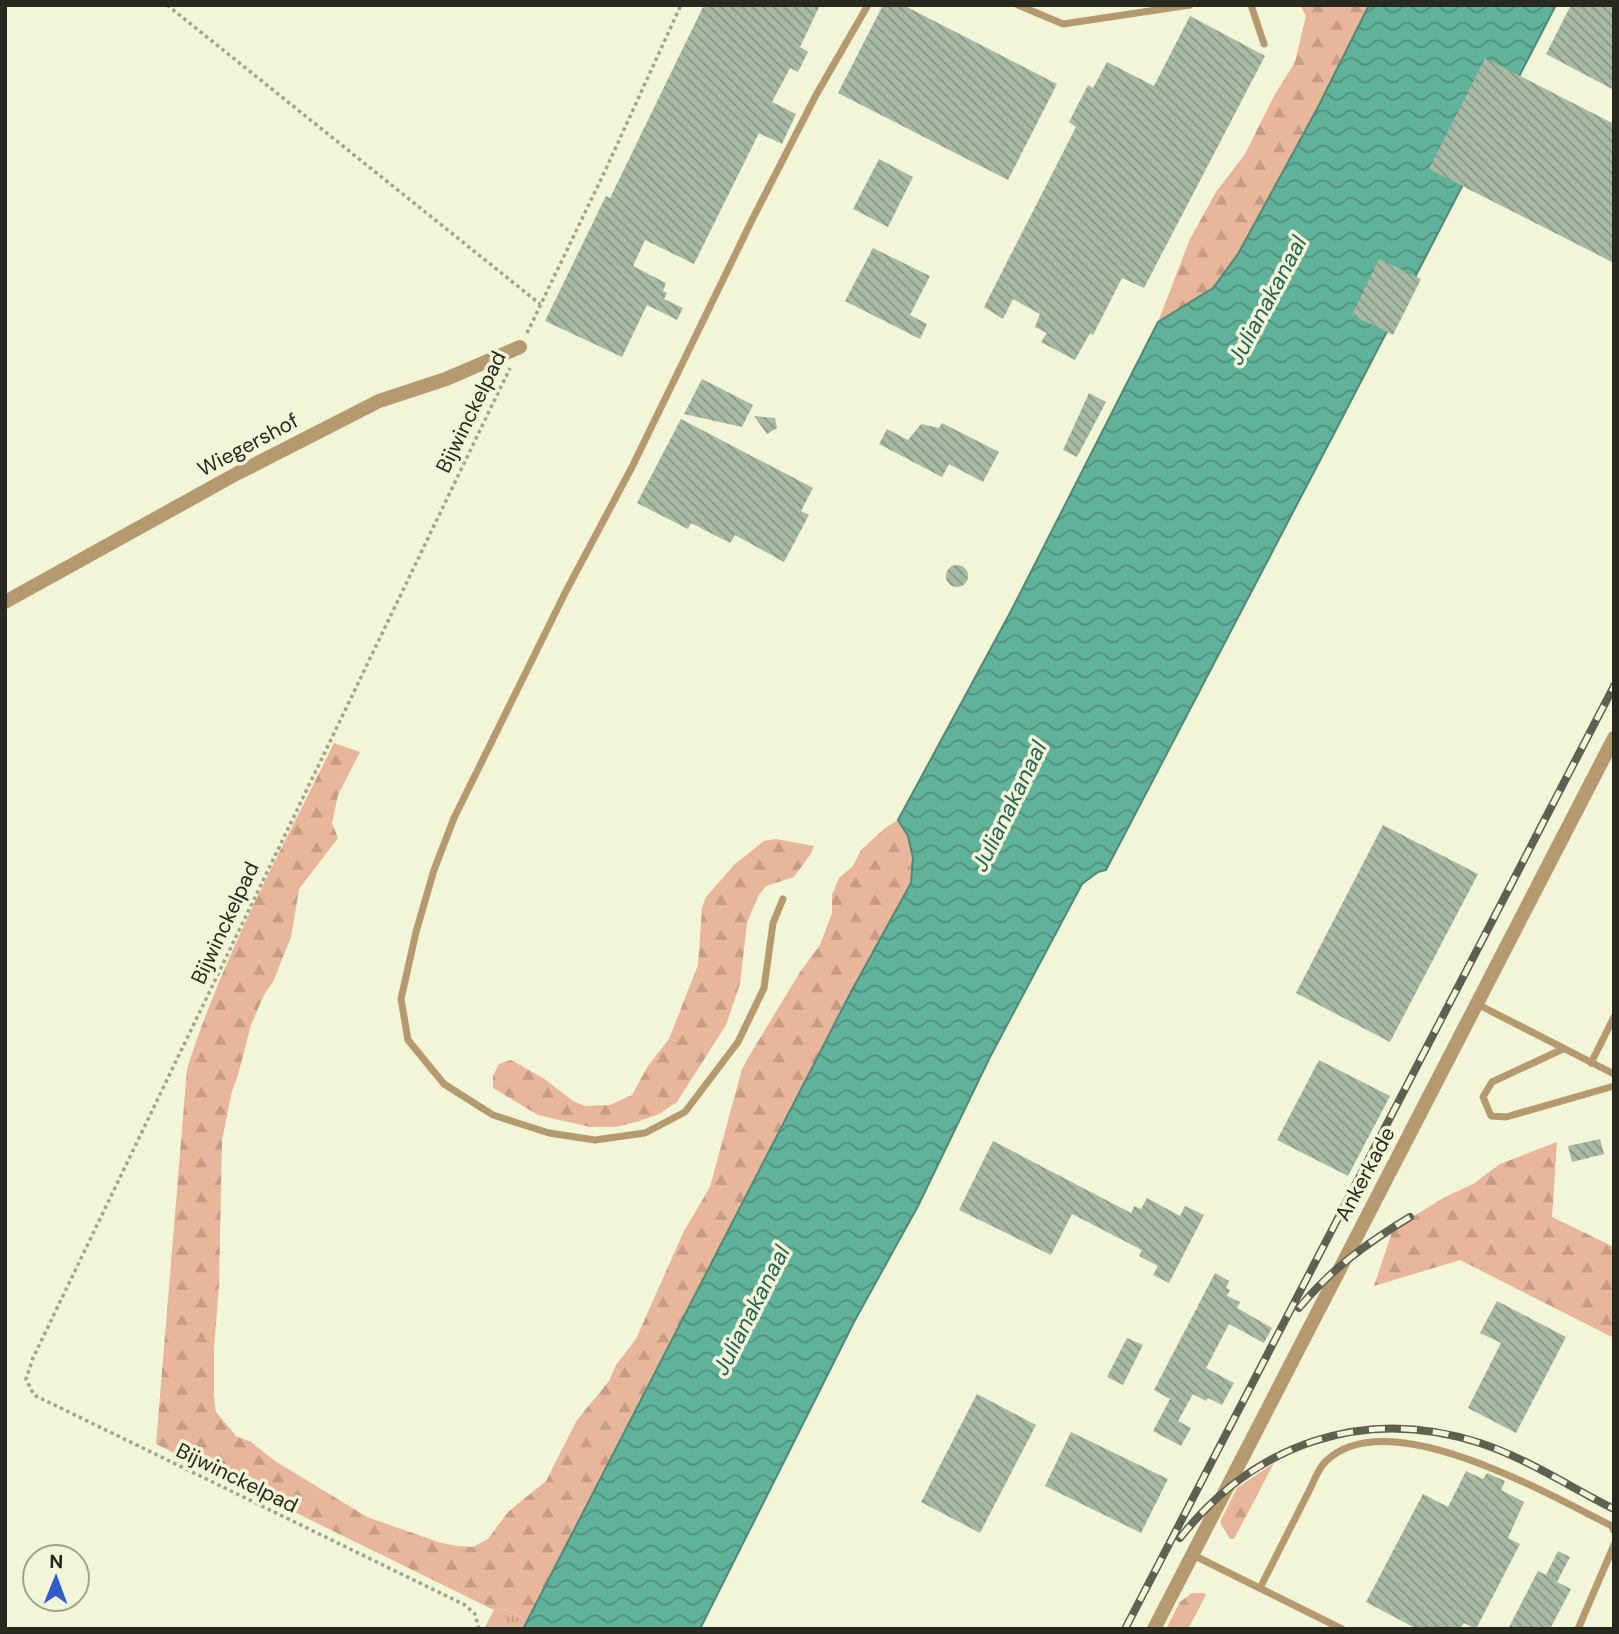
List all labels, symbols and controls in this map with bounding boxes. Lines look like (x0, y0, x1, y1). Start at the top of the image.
water label: Julianakanaal (1221, 230, 1314, 369)
street label: Bijwinckelpad (429, 346, 513, 478)
street label: Wiegershof (193, 407, 303, 483)
water label: Julianakanaal (965, 735, 1054, 876)
street label: Bijwinckelpad (184, 857, 266, 989)
street label: Ankerkade (1329, 1122, 1401, 1226)
water label: Julianakanaal (706, 1239, 797, 1380)
street label: Bijwinckelpad (171, 1436, 303, 1520)
north arrow (21, 1543, 91, 1613)
text: N (49, 1549, 63, 1574)

